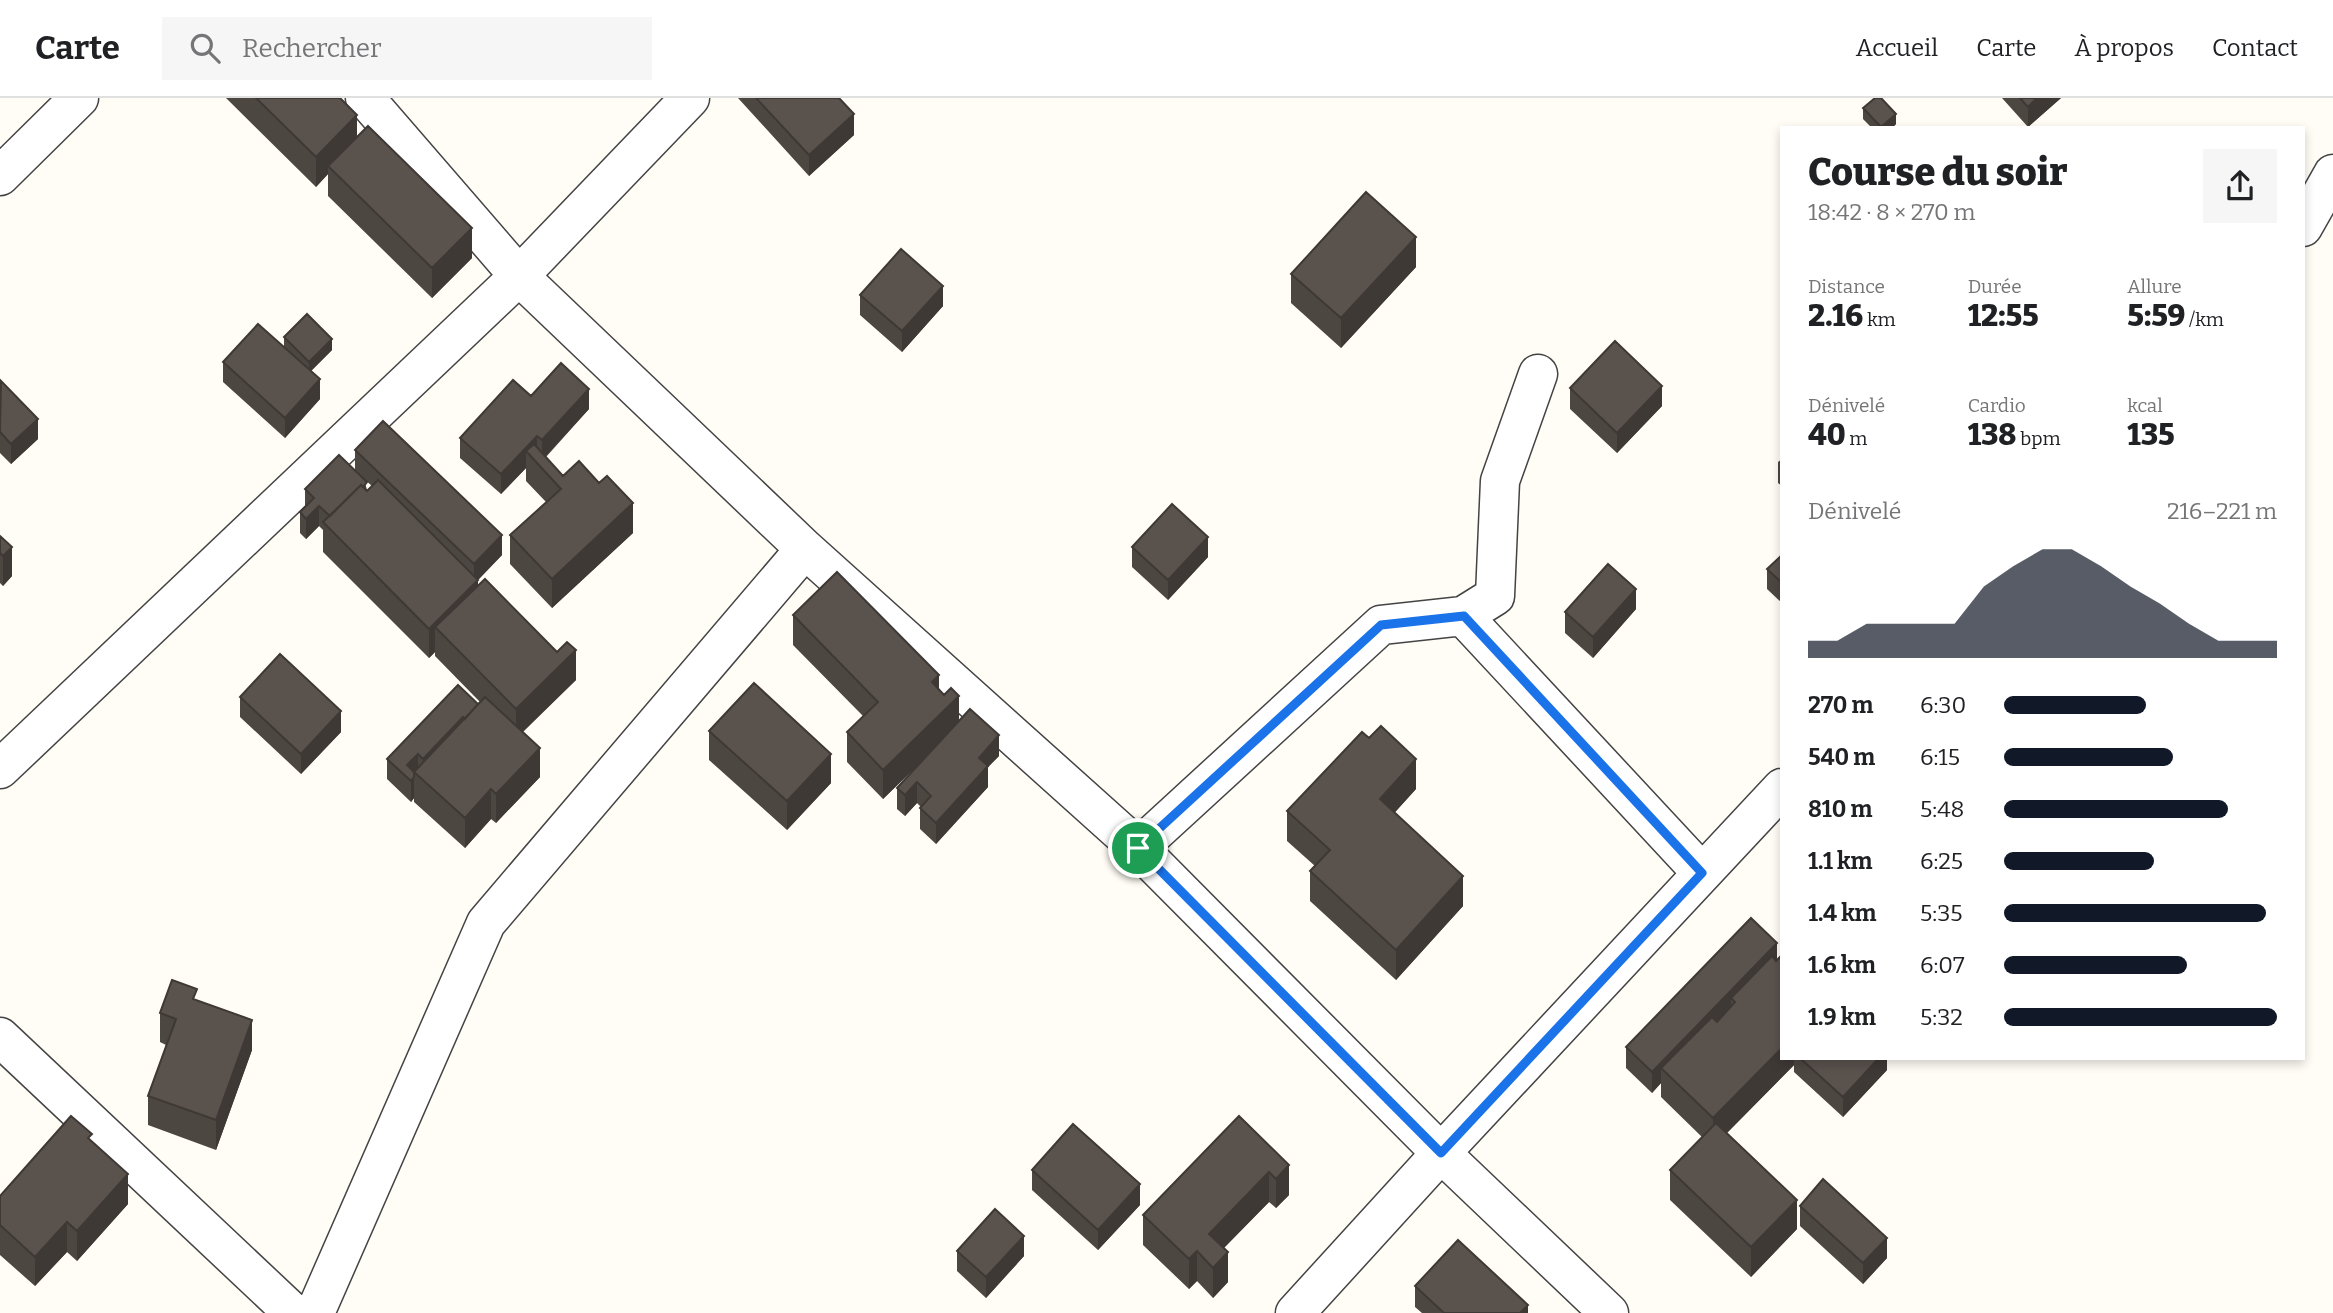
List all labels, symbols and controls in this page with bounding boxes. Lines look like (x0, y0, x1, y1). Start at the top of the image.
search box (162, 17, 652, 80)
text: Carte (35, 28, 120, 68)
icon: search (186, 29, 224, 67)
text: Rechercher (242, 33, 382, 64)
text: Accueil (1856, 34, 1938, 62)
text: Carte (1976, 34, 2036, 62)
text: À propos (2074, 34, 2174, 62)
text: Contact (2212, 34, 2298, 62)
text: Course du soir (1808, 149, 2068, 195)
button: share (2203, 149, 2277, 223)
text: 18:42 · 8 × 270 m (1808, 198, 1975, 226)
text: Distance (1808, 275, 1885, 298)
text: Durée (1968, 275, 2022, 298)
text: Allure (2127, 275, 2182, 298)
text: 2.16 (1808, 298, 1863, 334)
text: 12:55 (1968, 298, 2039, 334)
text: 5:59 (2127, 298, 2185, 334)
text: km (1863, 308, 1896, 331)
text: /km (2185, 308, 2224, 331)
text: Dénivelé (1808, 394, 1885, 417)
text: Cardio (1968, 394, 2026, 417)
text: kcal (2127, 394, 2163, 417)
text: 40 (1808, 417, 1846, 453)
text: 138 (1968, 417, 2016, 453)
text: 135 (2127, 417, 2175, 453)
text: m (1846, 427, 1868, 450)
text: bpm (2016, 427, 2061, 450)
text: Dénivelé (1808, 497, 1901, 525)
text: 216–221 m (2167, 497, 2277, 525)
text: 270 m (1808, 691, 1874, 719)
text: 6:30 (1920, 691, 1966, 719)
text: 540 m (1808, 743, 1875, 771)
text: 6:15 (1920, 743, 1960, 771)
text: 810 m (1808, 795, 1872, 823)
text: 5:48 (1920, 795, 1964, 823)
pin (1108, 818, 1168, 878)
icon: arrive (1119, 829, 1157, 867)
text: 1.1 km (1808, 847, 1872, 875)
text: 6:25 (1920, 847, 1963, 875)
text: 1.4 km (1808, 899, 1876, 927)
text: 5:35 (1920, 899, 1963, 927)
text: 1.6 km (1808, 951, 1876, 979)
text: 6:07 (1920, 951, 1965, 979)
text: 1.9 km (1808, 1003, 1876, 1031)
text: 5:32 (1920, 1003, 1963, 1031)

